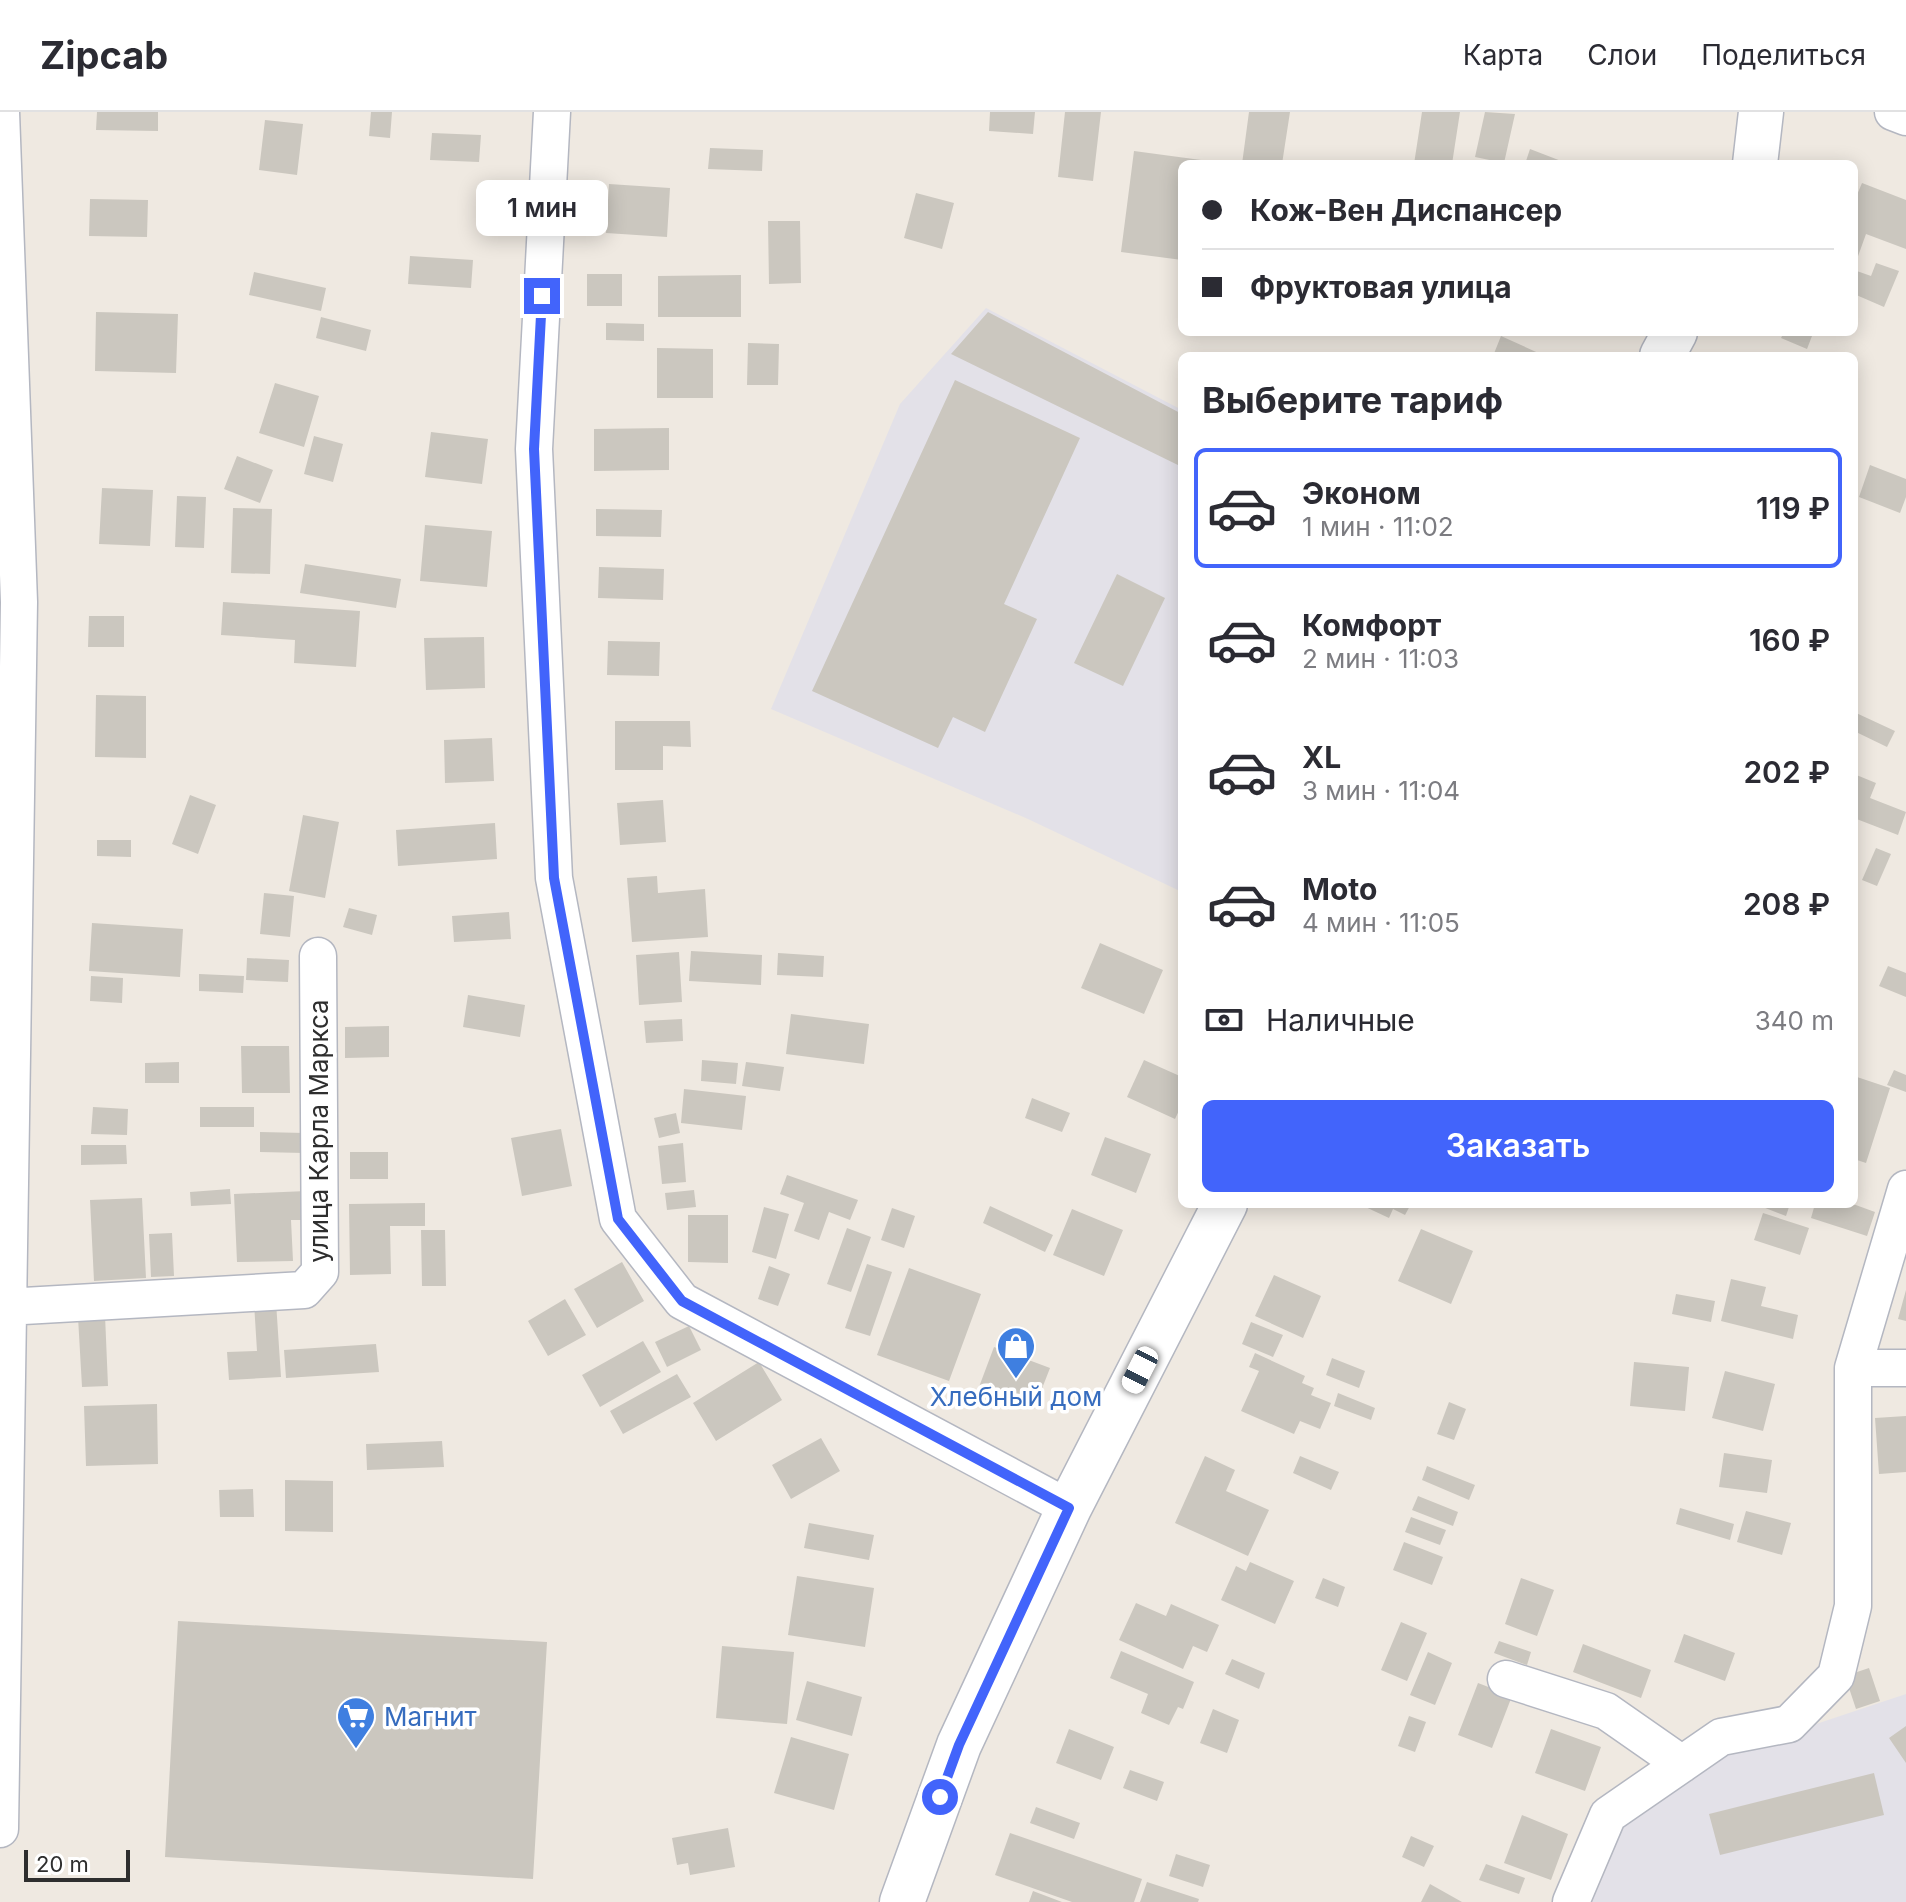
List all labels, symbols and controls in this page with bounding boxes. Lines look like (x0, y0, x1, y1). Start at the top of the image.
text: Zipcab (40, 32, 168, 78)
text: Карта (1463, 38, 1543, 72)
text: Слои (1587, 38, 1657, 72)
text: Поделиться (1701, 38, 1866, 72)
callout: 1 мин (476, 180, 608, 236)
text: 1 мин (507, 192, 577, 223)
text: Кож-Вен Диспансер (1250, 192, 1562, 228)
text: Фруктовая улица (1250, 269, 1512, 305)
route end (524, 278, 560, 314)
text: Выберите тариф (1202, 378, 1503, 422)
icon: car (1206, 472, 1278, 544)
text: Эконом (1302, 475, 1421, 511)
text: 119 ₽ (1756, 490, 1830, 526)
text: 1 мин · 11:02 (1302, 511, 1454, 542)
icon: car (1206, 604, 1278, 676)
text: Комфорт (1302, 607, 1441, 643)
text: 160 ₽ (1749, 622, 1830, 658)
text: 2 мин · 11:03 (1302, 643, 1459, 674)
icon: car (1206, 736, 1278, 808)
text: XL (1302, 739, 1341, 775)
text: 202 ₽ (1743, 754, 1830, 790)
text: 3 мин · 11:04 (1302, 775, 1460, 806)
icon: car (1206, 868, 1278, 940)
text: Moto (1302, 871, 1377, 907)
text: 208 ₽ (1743, 886, 1830, 922)
text: 4 мин · 11:05 (1302, 907, 1460, 938)
icon: cash (1202, 998, 1246, 1042)
street label: улица Карла Маркса (303, 999, 334, 1263)
text: Наличные (1266, 1002, 1415, 1038)
text: 340 m (1755, 1005, 1834, 1036)
button: Заказать (1202, 1100, 1834, 1192)
shop icon: Хлебный дом (995, 1325, 1037, 1380)
car (1118, 1343, 1162, 1397)
place label: Хлебный дом (930, 1381, 1102, 1412)
supermarket icon: Магнит (335, 1695, 377, 1750)
place label: Магнит (384, 1701, 477, 1732)
route start (922, 1779, 958, 1815)
scale bar (24, 1846, 130, 1882)
text: 20 m (36, 1851, 89, 1877)

